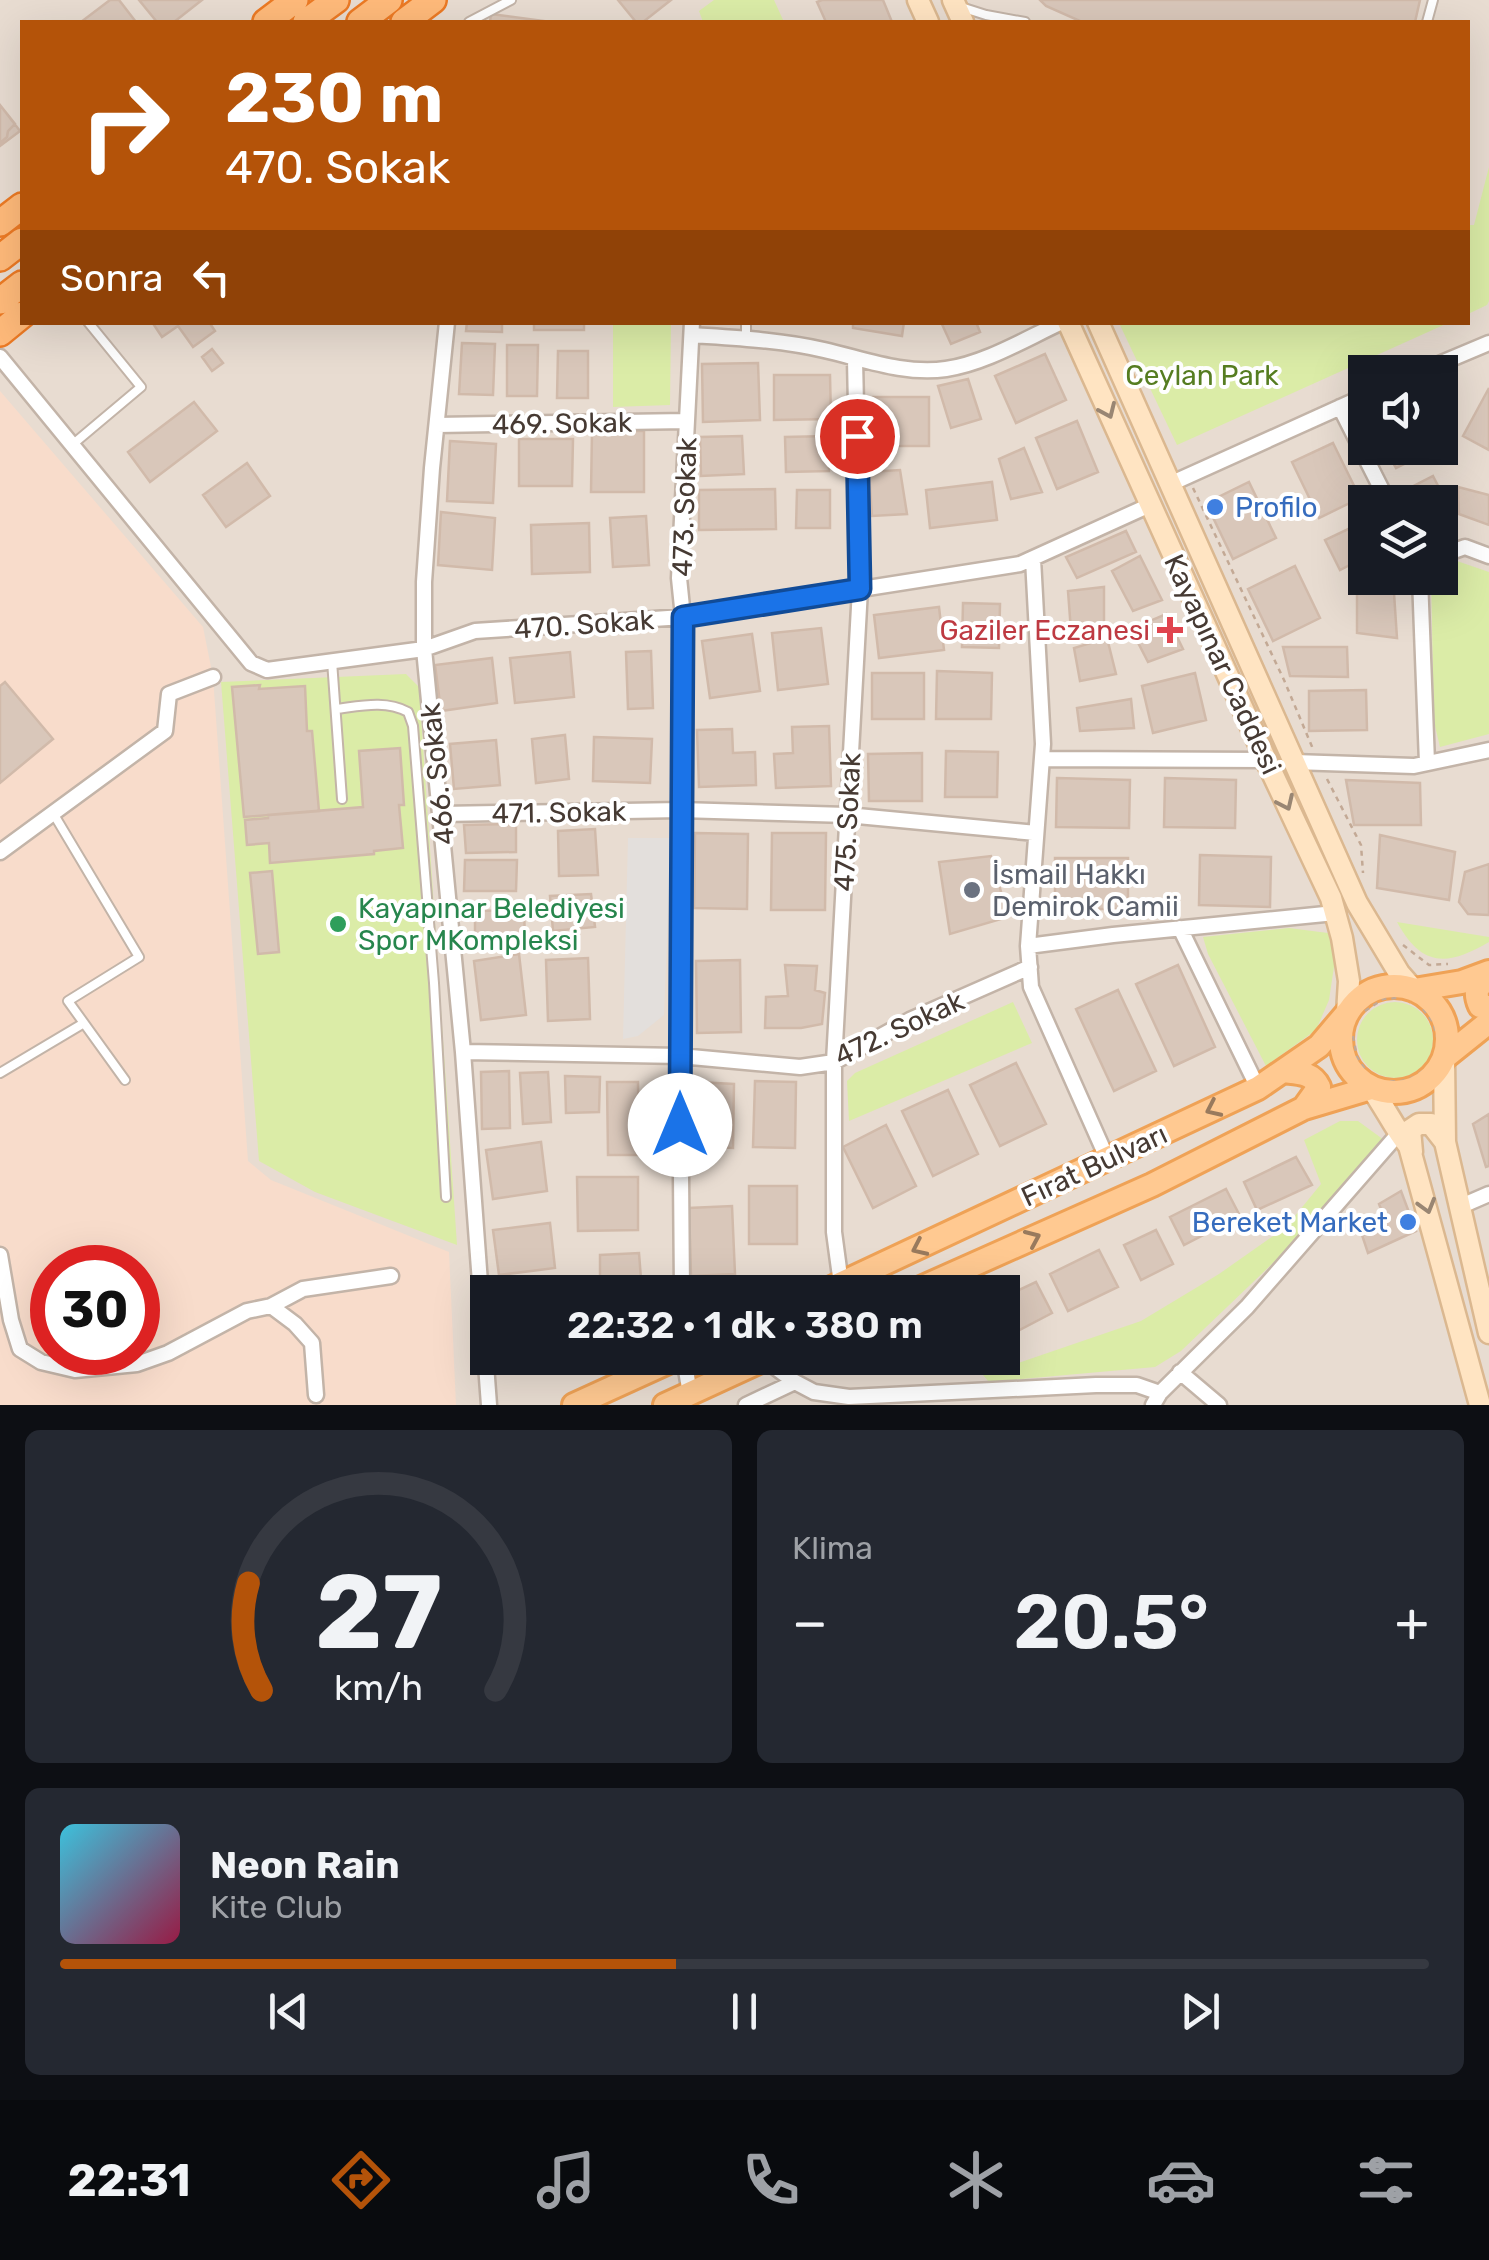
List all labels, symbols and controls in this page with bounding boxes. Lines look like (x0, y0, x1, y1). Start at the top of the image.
text: 230 m (225, 57, 443, 140)
icon: right (60, 60, 190, 190)
text: 470. Sokak (225, 141, 450, 194)
icon: left (184, 250, 239, 305)
text: Sonra (60, 255, 164, 301)
map controls (1348, 355, 1458, 595)
button: sound (1348, 355, 1458, 465)
park label: Ceylan Park (1125, 359, 1279, 392)
pin (815, 394, 900, 479)
one-way arrow (1096, 401, 1116, 419)
street label: 469. Sokak (491, 406, 633, 441)
icon: arrive (830, 409, 885, 464)
street label: 473. Sokak (666, 436, 703, 577)
button: layers (1348, 485, 1458, 595)
place label: Profilo (1235, 491, 1317, 524)
marker: Profilo (1204, 496, 1226, 518)
street label: Kayapınar Caddesi (1157, 549, 1288, 780)
street label: 470. Sokak (513, 603, 656, 646)
place label: Gaziler Eczanesi (939, 614, 1150, 647)
marker: Gaziler Eczanesi (1159, 619, 1181, 641)
street label: 466. Sokak (414, 701, 461, 847)
street label: 475. Sokak (827, 751, 868, 892)
one-way arrow (1274, 792, 1294, 810)
street label: 471. Sokak (491, 795, 627, 830)
place label: İsmail Hakkı Demirok Camii (992, 858, 1179, 923)
marker: İsmail Hakkı Demirok Camii (961, 879, 983, 901)
place label: Kayapınar Belediyesi Spor MKompleksi (358, 892, 625, 957)
marker: Kayapınar Belediyesi Spor MKompleksi (327, 913, 349, 935)
street label: 472. Sokak (829, 984, 970, 1073)
position arrow (628, 1073, 732, 1177)
one-way arrow (1205, 1097, 1223, 1117)
street label: Fırat Bulvarı (1016, 1117, 1172, 1214)
one-way arrow (1415, 1197, 1436, 1214)
place label: Bereket Market (1192, 1206, 1388, 1239)
marker: Bereket Market (1397, 1211, 1419, 1233)
one-way arrow (1023, 1230, 1041, 1250)
one-way arrow (911, 1235, 929, 1255)
speed limit sign: 30 (30, 1245, 160, 1375)
text: 22:32 · 1 dk · 380 m (567, 1302, 923, 1348)
text: Klima (792, 1529, 873, 1567)
text: 27 (315, 1551, 442, 1674)
text: 20.5° (1014, 1578, 1209, 1667)
text: − (792, 1590, 828, 1655)
text: + (1395, 1590, 1429, 1655)
text: km/h (334, 1667, 423, 1709)
text: Neon Rain (210, 1842, 400, 1888)
text: Kite Club (210, 1888, 343, 1926)
icon: previous (261, 1984, 316, 2039)
icon: pause (717, 1984, 772, 2039)
icon: next (1173, 1984, 1228, 2039)
icon: directions (326, 2145, 396, 2215)
icon: music (531, 2145, 601, 2215)
icon: phone (736, 2145, 806, 2215)
icon: climate (941, 2145, 1011, 2215)
icon: car (1146, 2145, 1216, 2215)
icon: filters (1351, 2145, 1421, 2215)
text: 22:31 (68, 2154, 191, 2207)

